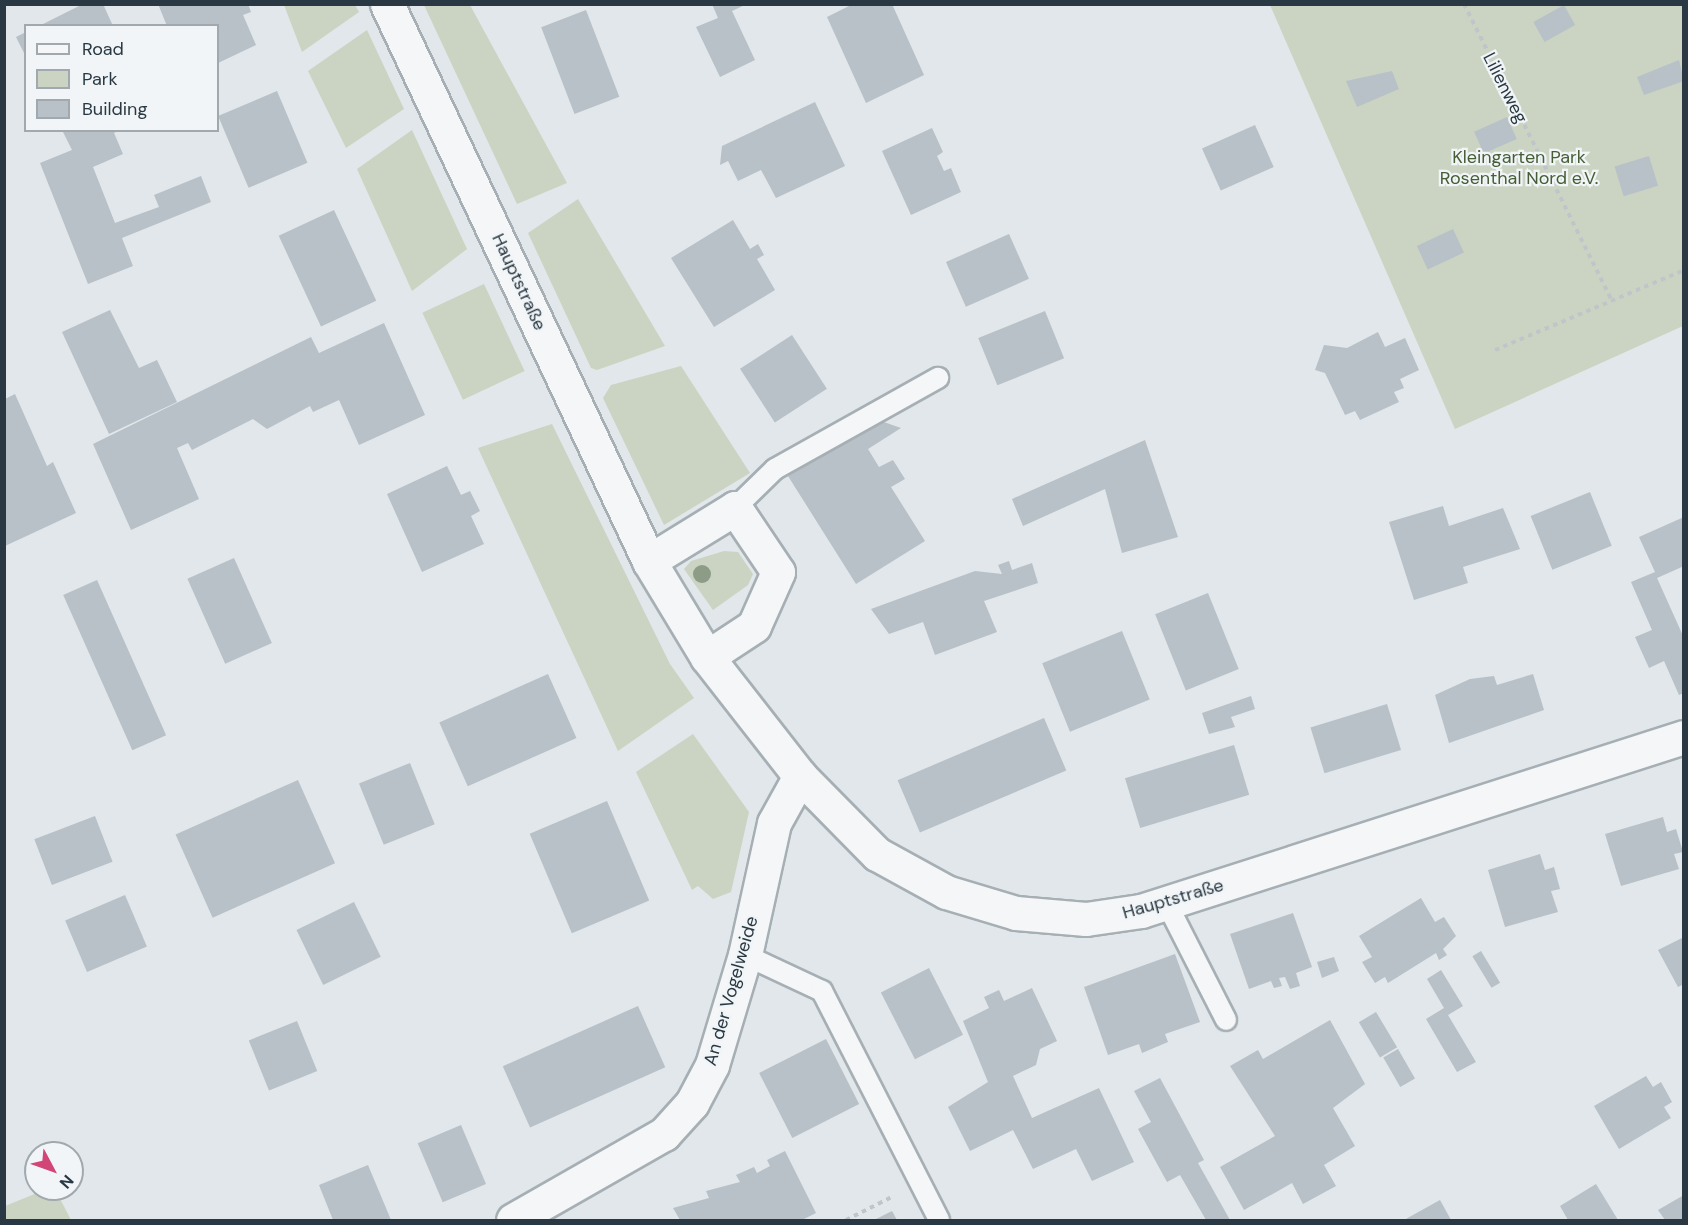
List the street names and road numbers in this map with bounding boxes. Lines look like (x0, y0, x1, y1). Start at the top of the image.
street label: Lilienweg (1478, 49, 1532, 127)
street label: Hauptstraße (487, 230, 551, 334)
street label: Hauptstraße (1120, 874, 1226, 924)
street label: An der Vogelweide (699, 914, 763, 1068)

